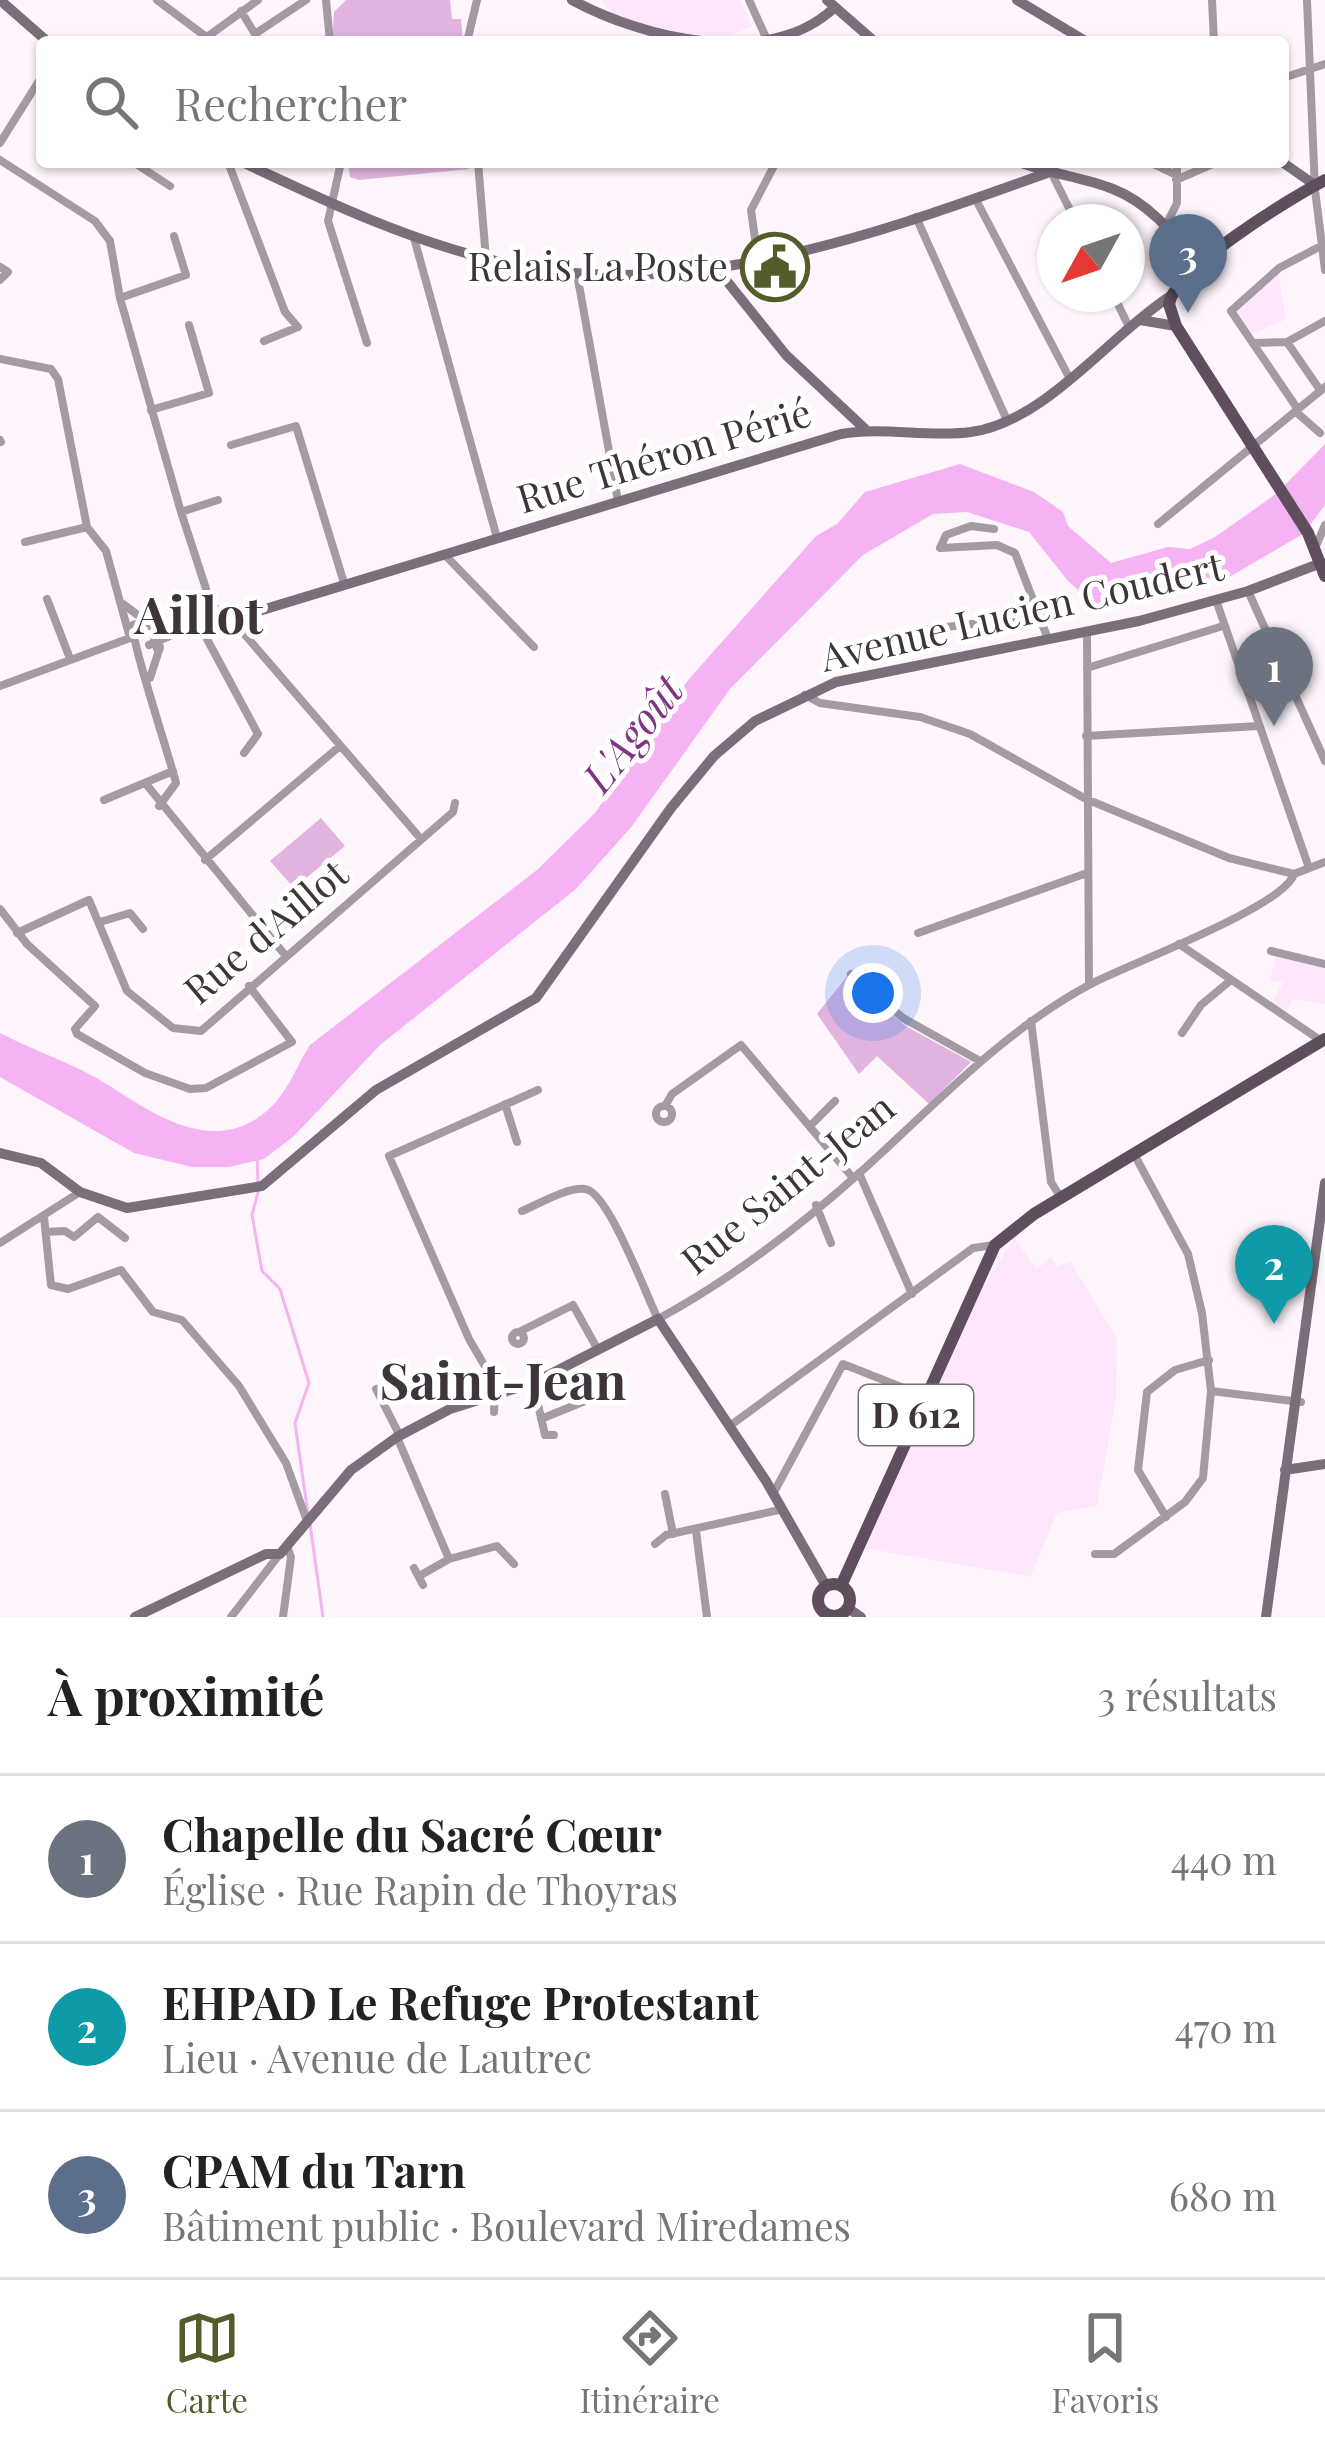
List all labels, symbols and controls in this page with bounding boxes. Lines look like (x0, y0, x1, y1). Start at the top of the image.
search box (36, 36, 1289, 168)
icon: search (78, 69, 144, 135)
text: Rechercher (174, 72, 407, 132)
north arrow (1037, 204, 1145, 312)
pin: 3 (1149, 214, 1227, 313)
public building icon: Relais La Poste (740, 232, 810, 302)
place label: Relais La Poste (468, 239, 728, 291)
street label: Rue Théron Périé (510, 385, 817, 523)
street label: Avenue Lucien Coudert (814, 538, 1229, 682)
district label: Aillot (134, 579, 264, 647)
pin: 1 (1235, 627, 1313, 726)
water label: L'Agoût (567, 662, 696, 804)
street label: Rue d'Aillot (172, 846, 358, 1014)
your location (843, 963, 903, 1023)
street label: Rue Saint-Jean (669, 1080, 904, 1285)
pin: 2 (1235, 1225, 1313, 1324)
district label: Saint-Jean (380, 1345, 626, 1413)
road number: D 612 (859, 1385, 973, 1445)
text: À proximité (48, 1661, 325, 1729)
text: 3 résultats (1098, 1669, 1277, 1721)
text: Chapelle du Sacré Cœur (162, 1803, 662, 1863)
text: 1 (80, 1833, 94, 1885)
text: 440 m (1171, 1833, 1277, 1885)
text: Église · Rue Rapin de Thoyras (162, 1863, 678, 1915)
text: EHPAD Le Refuge Protestant (162, 1971, 759, 2031)
text: 2 (77, 2001, 97, 2053)
text: 470 m (1175, 2001, 1277, 2053)
text: Lieu · Avenue de Lautrec (162, 2031, 592, 2083)
text: CPAM du Tarn (162, 2139, 466, 2199)
text: 3 (77, 2169, 97, 2221)
text: 680 m (1169, 2169, 1277, 2221)
text: Bâtiment public · Boulevard Miredames (162, 2199, 851, 2251)
tab: Carte (166, 2305, 248, 2421)
tab: Itinéraire (580, 2305, 720, 2421)
tab: Favoris (1052, 2305, 1159, 2421)

